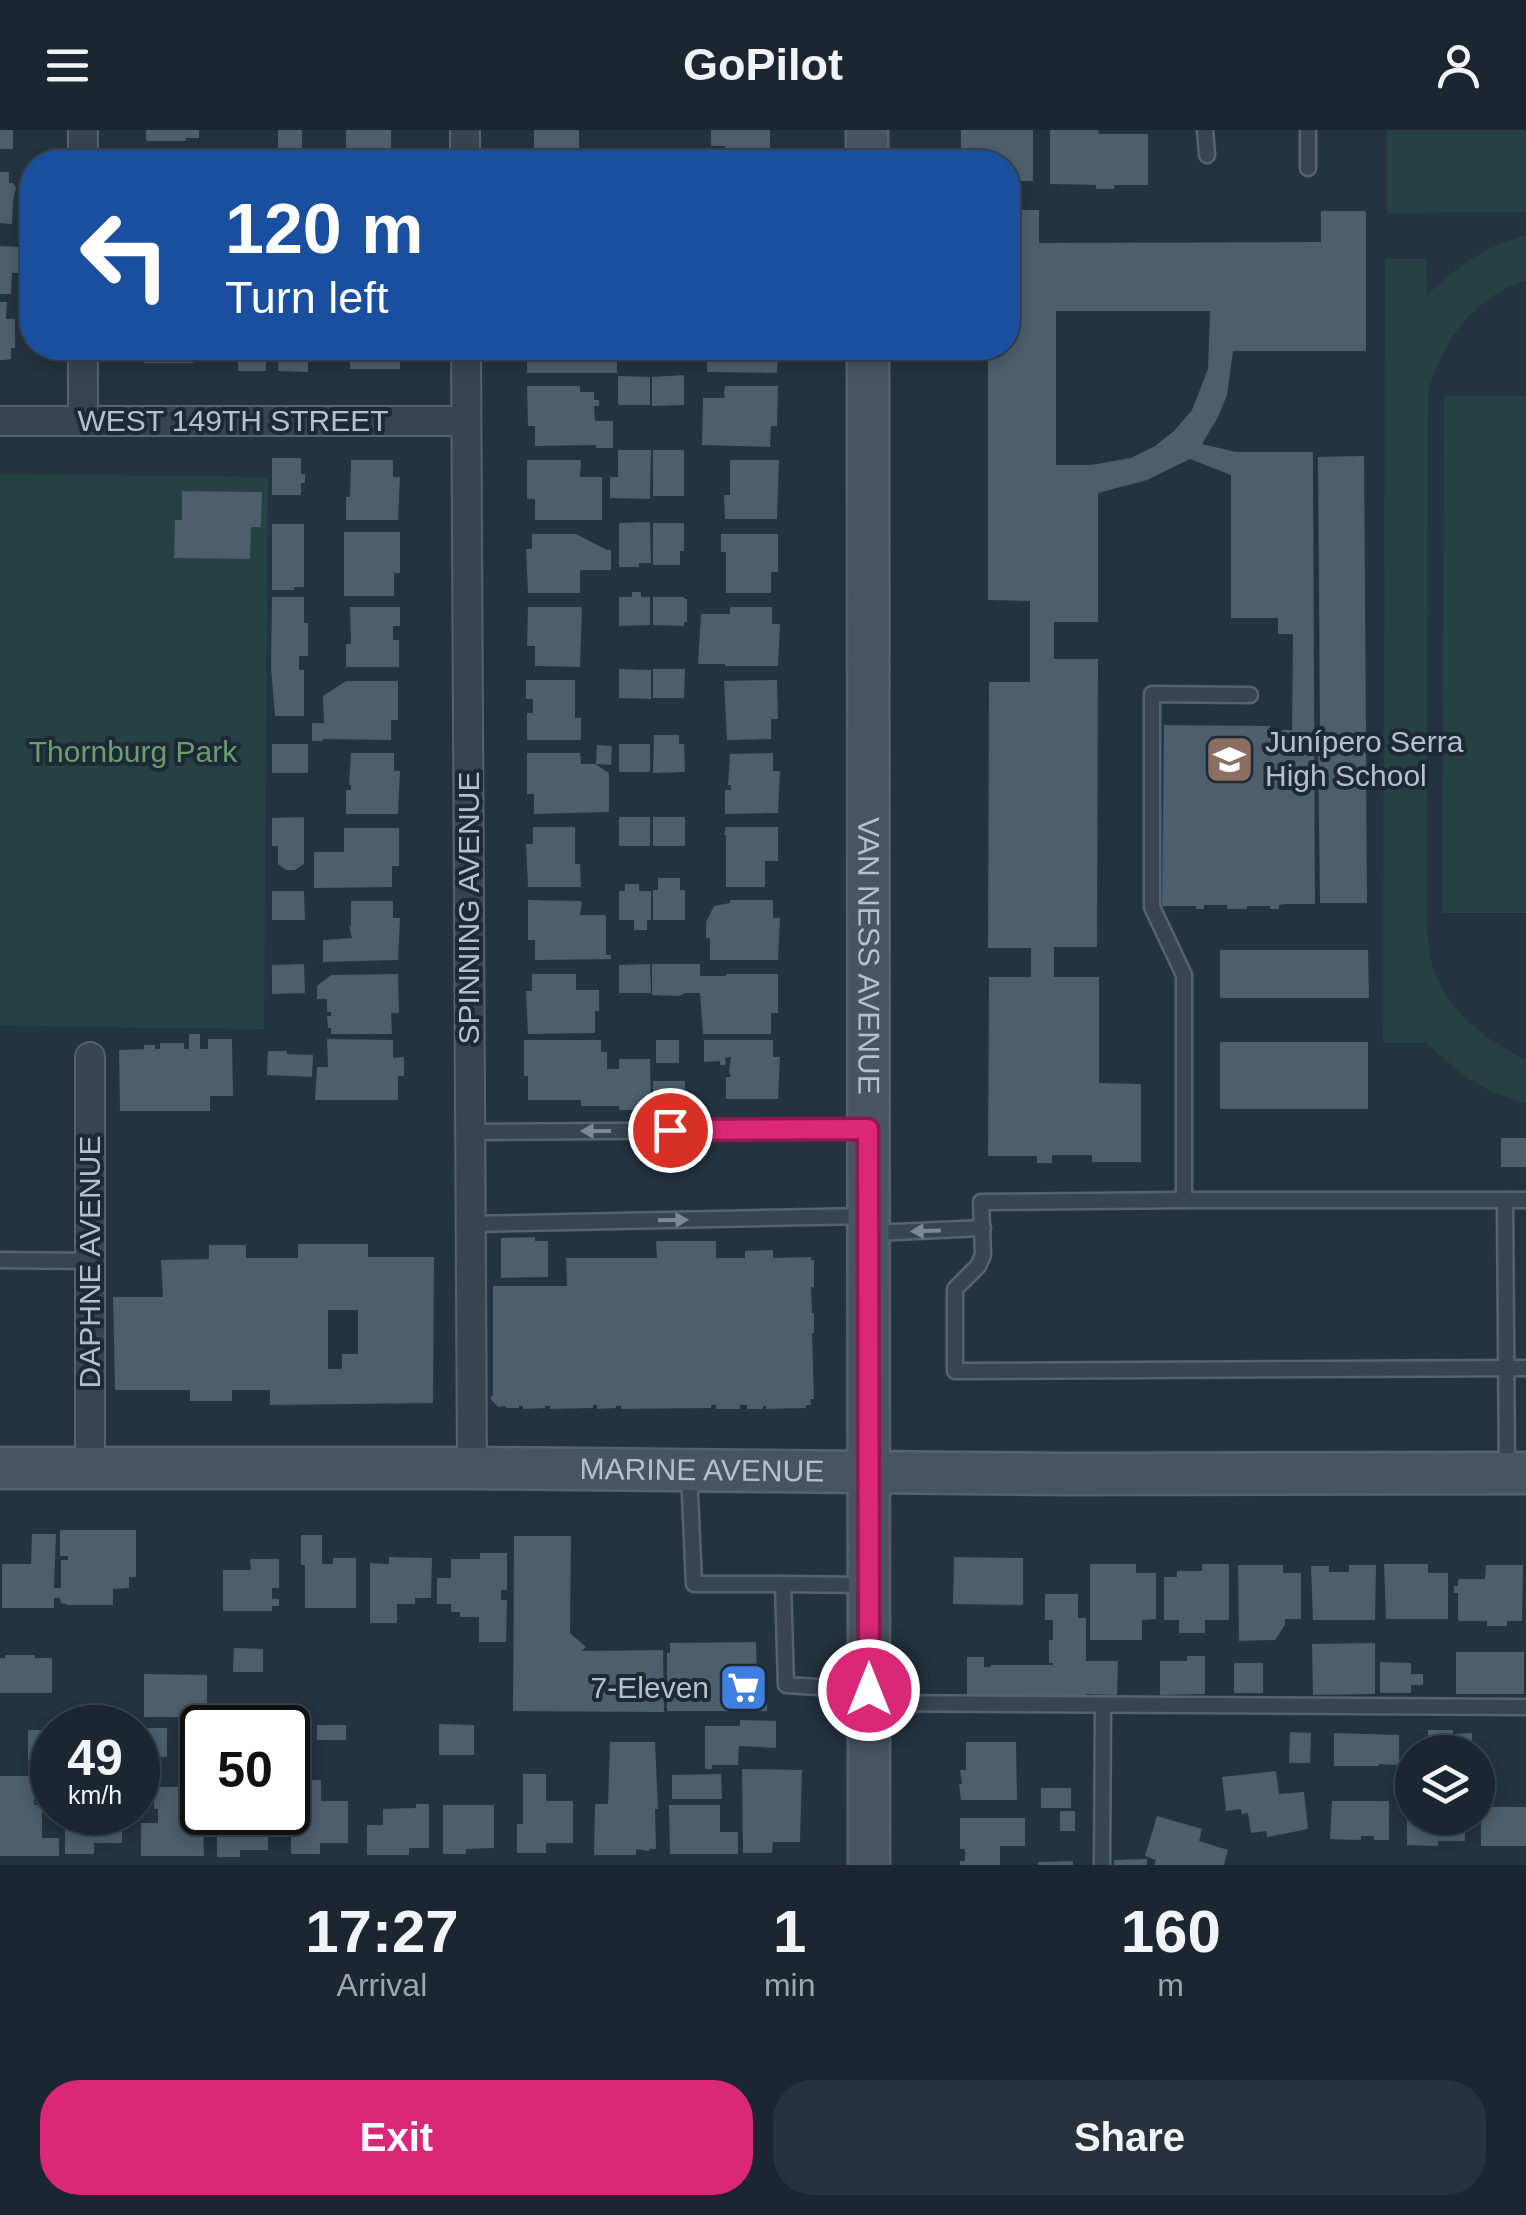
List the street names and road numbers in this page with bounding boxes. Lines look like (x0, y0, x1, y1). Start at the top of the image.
street label: WEST 149TH STREET (77, 404, 389, 437)
street label: SPINNING AVENUE (452, 772, 485, 1044)
street label: VAN NESS AVENUE (852, 817, 885, 1095)
street label: DAPHNE AVENUE (73, 1136, 106, 1388)
street label: MARINE AVENUE (580, 1452, 824, 1488)

